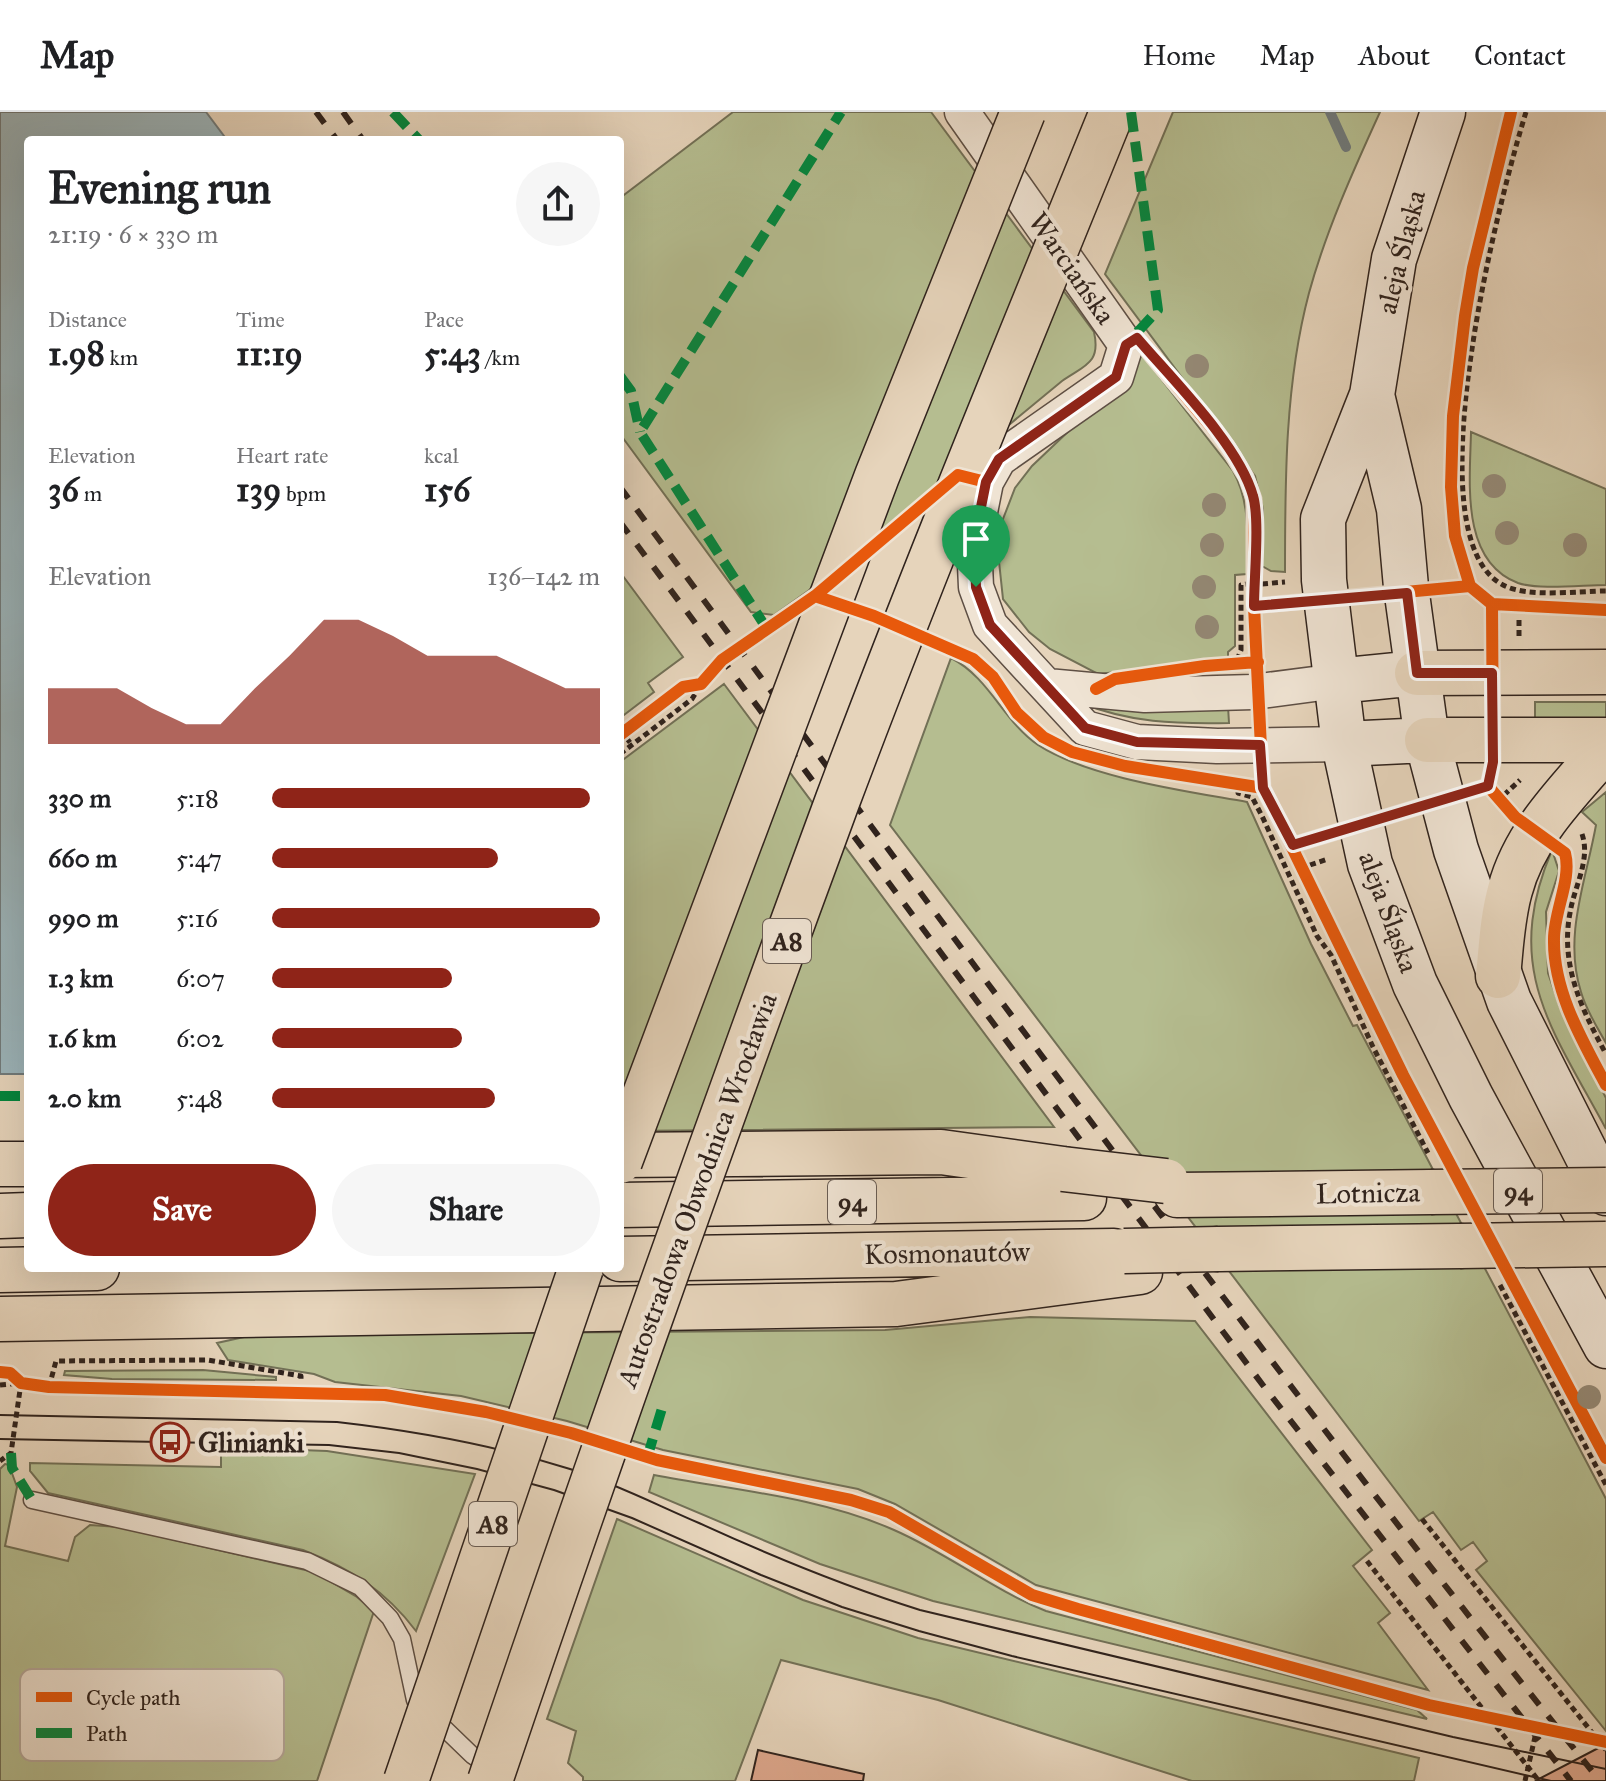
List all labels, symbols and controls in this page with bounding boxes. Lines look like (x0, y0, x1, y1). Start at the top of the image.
text: Map (40, 32, 114, 78)
text: Home (1143, 38, 1216, 73)
text: Map (1260, 38, 1314, 73)
text: About (1358, 38, 1430, 73)
text: Contact (1474, 38, 1566, 73)
text: Evening run (48, 161, 271, 215)
button: share (516, 162, 600, 246)
street label: aleja Śląska (1369, 186, 1433, 317)
street label: Warciańska (1021, 205, 1123, 331)
text: 21:19 · 6 × 330 m (48, 218, 218, 250)
text: Distance (48, 306, 127, 333)
text: Time (236, 306, 285, 333)
text: Pace (424, 306, 464, 333)
text: 1.98 (48, 333, 105, 374)
text: 11:19 (236, 333, 303, 374)
text: 5:43 (424, 333, 481, 374)
text: km (105, 344, 138, 371)
text: /km (481, 344, 520, 371)
text: Elevation (48, 442, 135, 469)
text: Heart rate (236, 442, 329, 469)
text: kcal (424, 442, 459, 469)
text: 36 (48, 469, 79, 510)
text: 139 (236, 469, 281, 510)
text: 156 (424, 469, 470, 510)
text: m (79, 480, 102, 507)
text: bpm (281, 480, 326, 507)
pin (942, 505, 1010, 587)
icon: arrive (954, 517, 998, 561)
text: Elevation (48, 560, 151, 592)
text: 136–142 m (487, 560, 600, 592)
text: 330 m (48, 782, 111, 814)
text: 5:18 (176, 782, 219, 814)
text: 660 m (48, 842, 117, 874)
text: 5:47 (176, 842, 222, 874)
street label: aleja Śląska (1351, 847, 1427, 977)
text: 990 m (48, 902, 119, 934)
text: 5:16 (176, 902, 218, 934)
road number: A8 (763, 919, 811, 963)
text: 1.3 km (48, 962, 114, 994)
text: 6:07 (176, 962, 225, 994)
street label: Autostradowa Obwodnica Wrocławia (609, 988, 785, 1393)
text: 1.6 km (48, 1022, 117, 1054)
text: 6:02 (176, 1022, 224, 1054)
text: 2.0 km (48, 1082, 121, 1114)
text: 5:48 (176, 1082, 223, 1114)
button: Save (48, 1164, 316, 1256)
button: Share (332, 1164, 600, 1256)
road number: 94 (1494, 1169, 1542, 1213)
street label: Lotnicza (1316, 1175, 1421, 1211)
road number: 94 (828, 1180, 876, 1224)
street label: Kosmonautów (864, 1234, 1031, 1272)
bus stop icon: Glinianki (149, 1421, 191, 1463)
place label: Glinianki (198, 1425, 305, 1460)
road number: A8 (469, 1502, 517, 1546)
legend (20, 1669, 284, 1761)
text: Cycle path (86, 1684, 181, 1711)
text: Path (86, 1720, 128, 1747)

